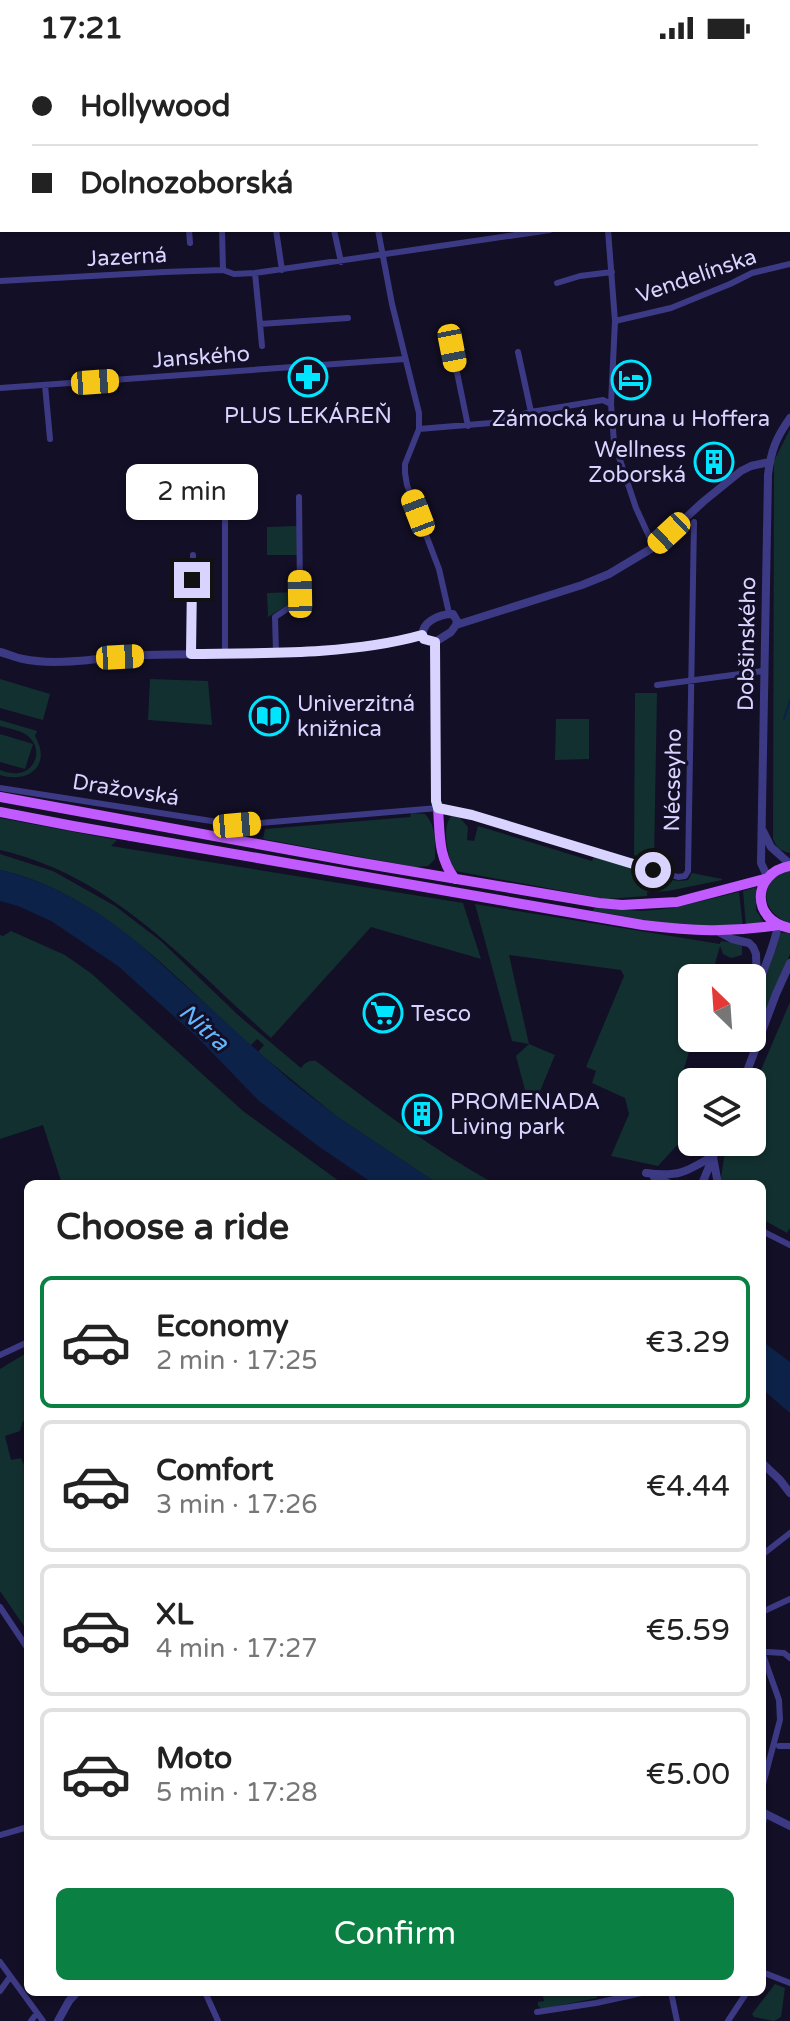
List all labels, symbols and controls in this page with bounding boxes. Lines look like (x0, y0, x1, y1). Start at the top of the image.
text: 17:21 (40, 10, 123, 47)
text: Hollywood (80, 88, 230, 125)
text: Dolnozoborská (80, 165, 293, 202)
street label: Jazerná (86, 242, 168, 272)
street label: Vendelínska (633, 243, 760, 309)
car (436, 322, 468, 374)
street label: Janského (151, 341, 251, 373)
pharmacy icon: PLUS LEKÁREŇ (287, 356, 329, 398)
hotel icon: Zámocká koruna u Hoffera (610, 359, 652, 401)
car (70, 368, 120, 396)
place label: PLUS LEKÁREŇ (224, 402, 392, 429)
place label: Zámocká koruna u Hoffera (492, 406, 770, 432)
place label: Wellness Zoborská (588, 437, 686, 488)
building icon: Wellness Zoborská (693, 441, 735, 483)
callout: 2 min (126, 464, 258, 520)
text: 2 min (157, 476, 227, 507)
car (398, 486, 438, 540)
car (643, 508, 695, 558)
route end (174, 562, 210, 598)
car (288, 570, 312, 618)
street label: Dobšinského (733, 577, 761, 711)
car (95, 644, 145, 670)
place label: Univerzitná knižnica (297, 691, 415, 742)
library icon: Univerzitná knižnica (248, 695, 290, 737)
street label: Nécseyho (659, 728, 687, 832)
street label: Dražovská (71, 769, 181, 811)
car (212, 811, 262, 839)
route start (635, 852, 671, 888)
north arrow (678, 964, 766, 1052)
map controls (678, 964, 766, 1156)
supermarket icon: Tesco (362, 992, 404, 1034)
water label: Nitra (173, 998, 235, 1058)
place label: Tesco (411, 1001, 471, 1027)
button: layers (678, 1068, 766, 1156)
place label: PROMENADA Living park (450, 1089, 600, 1140)
building icon: PROMENADA Living park (401, 1093, 443, 1135)
text: Choose a ride (56, 1206, 289, 1249)
icon: car (60, 1306, 132, 1378)
text: Economy (156, 1308, 289, 1345)
text: €3.29 (645, 1324, 730, 1361)
text: 2 min · 17:25 (156, 1345, 318, 1376)
icon: car (60, 1450, 132, 1522)
text: Comfort (156, 1452, 274, 1489)
text: €4.44 (646, 1468, 730, 1505)
text: 3 min · 17:26 (156, 1489, 318, 1520)
icon: car (60, 1594, 132, 1666)
text: XL (156, 1596, 193, 1633)
text: €5.59 (646, 1612, 730, 1649)
text: 4 min · 17:27 (156, 1633, 318, 1664)
icon: car (60, 1738, 132, 1810)
text: Moto (156, 1740, 232, 1777)
text: €5.00 (646, 1756, 730, 1793)
text: 5 min · 17:28 (156, 1777, 318, 1808)
button: Confirm (56, 1888, 734, 1980)

